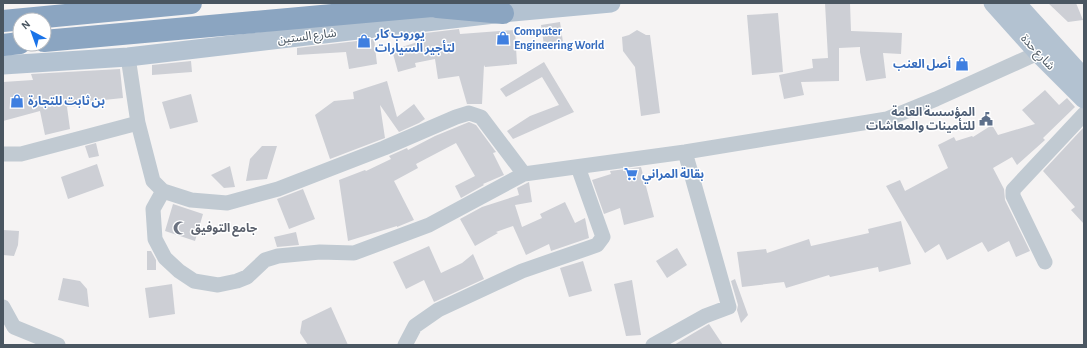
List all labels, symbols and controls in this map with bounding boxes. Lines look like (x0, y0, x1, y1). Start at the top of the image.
north arrow (12, 12, 52, 52)
text: N (19, 18, 32, 31)
place label: Computer Engineering World (514, 25, 605, 51)
street label: شارع الستين (277, 26, 338, 49)
place label: يوروب كار لتأجير السيارات (374, 28, 455, 55)
shop icon: Computer Engineering World (495, 30, 511, 46)
street label: شارع حدة (1017, 32, 1057, 74)
shop icon: يوروب كار لتأجير السيارات (356, 33, 372, 49)
place label: أصل العنب (893, 56, 951, 71)
shop icon: أصل العنب (954, 56, 970, 72)
shop icon: بن ثابت للتجارة (9, 93, 25, 109)
place label: بن ثابت للتجارة (28, 95, 105, 108)
place label: المؤسسة العامة للتأمينات والمعاشات (866, 105, 975, 133)
public building icon: المؤسسة العامة للتأمينات والمعاشات (978, 111, 994, 127)
supermarket icon: بقالة المراني (623, 166, 639, 182)
place label: بقالة المراني (642, 167, 704, 184)
mosque icon: جامع التوفيق (172, 220, 188, 236)
place label: جامع التوفيق (191, 221, 258, 237)

